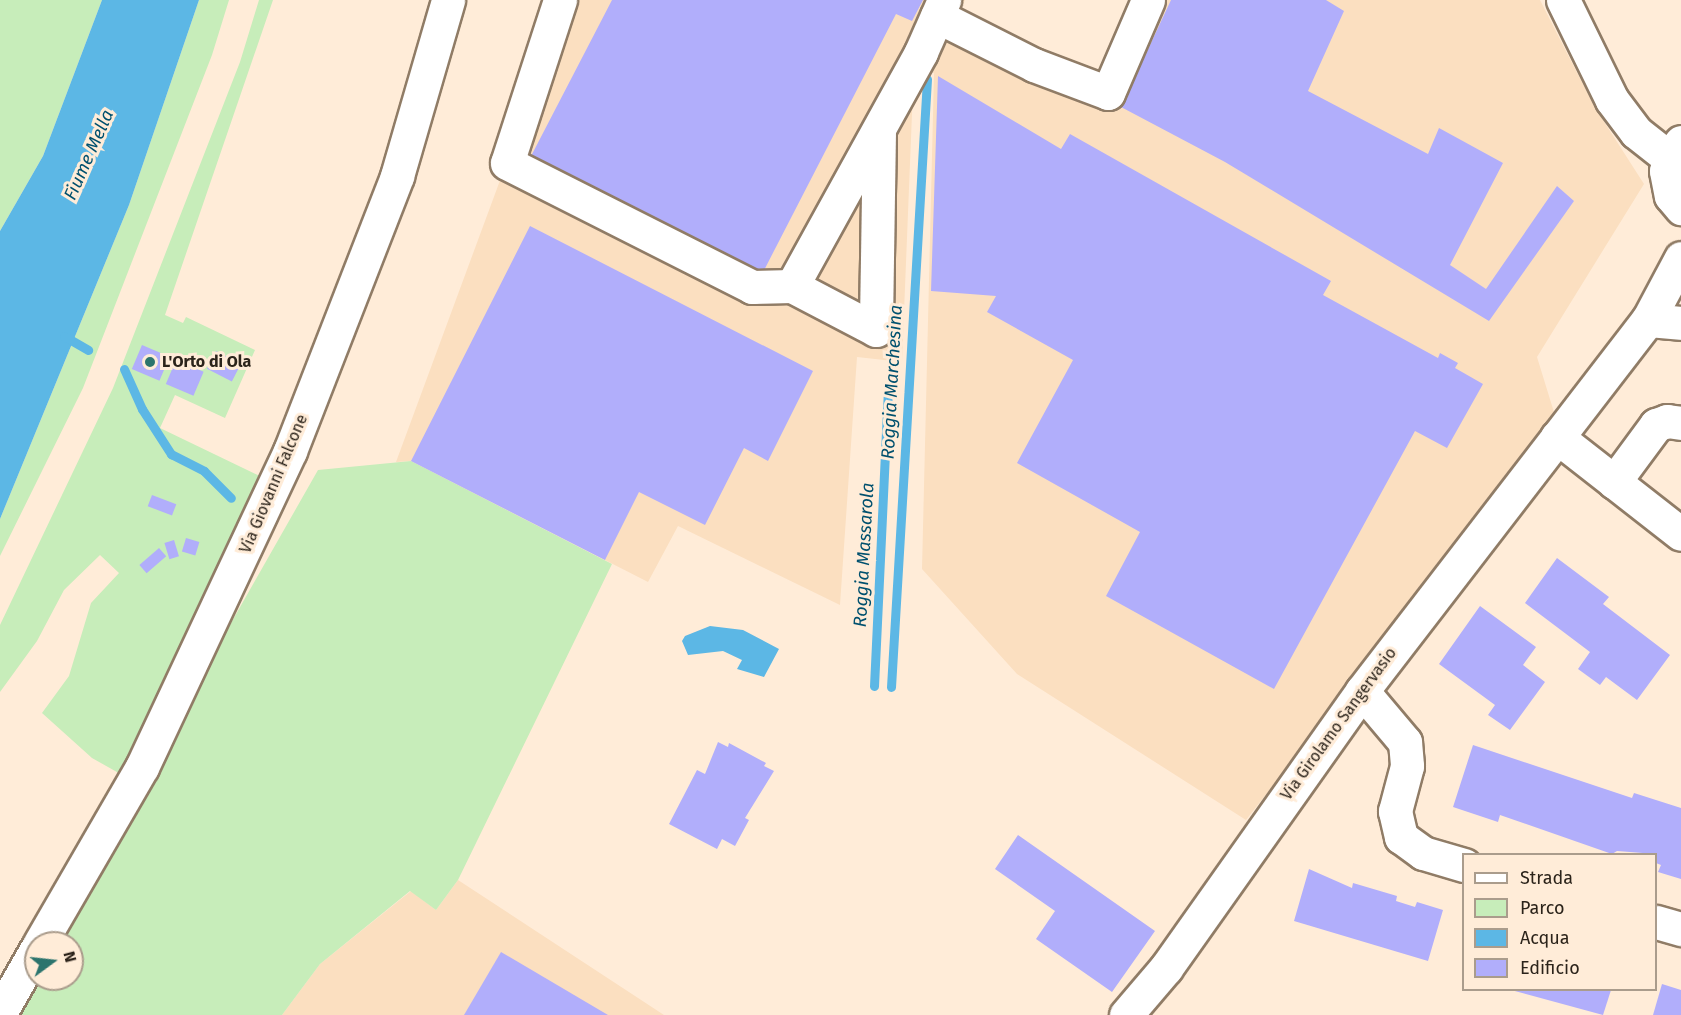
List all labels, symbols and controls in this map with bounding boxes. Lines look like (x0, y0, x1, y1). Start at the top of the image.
water label: Fiume Mella (60, 107, 118, 203)
water label: Roggia Marchesina (877, 304, 907, 460)
place label: L'Orto di Ola (162, 352, 251, 372)
marker: L'Orto di Ola (143, 355, 157, 369)
street label: Via Giovanni Falcone (236, 412, 312, 556)
water label: Roggia Massarola (849, 482, 879, 628)
street label: Via Girolamo Sangervasio (1277, 644, 1401, 804)
legend (1462, 853, 1657, 991)
text: Strada (1520, 867, 1573, 889)
text: Parco (1520, 897, 1564, 919)
text: Acqua (1520, 927, 1570, 949)
north arrow (24, 931, 84, 991)
text: N (59, 949, 80, 964)
text: Edificio (1520, 957, 1580, 979)

